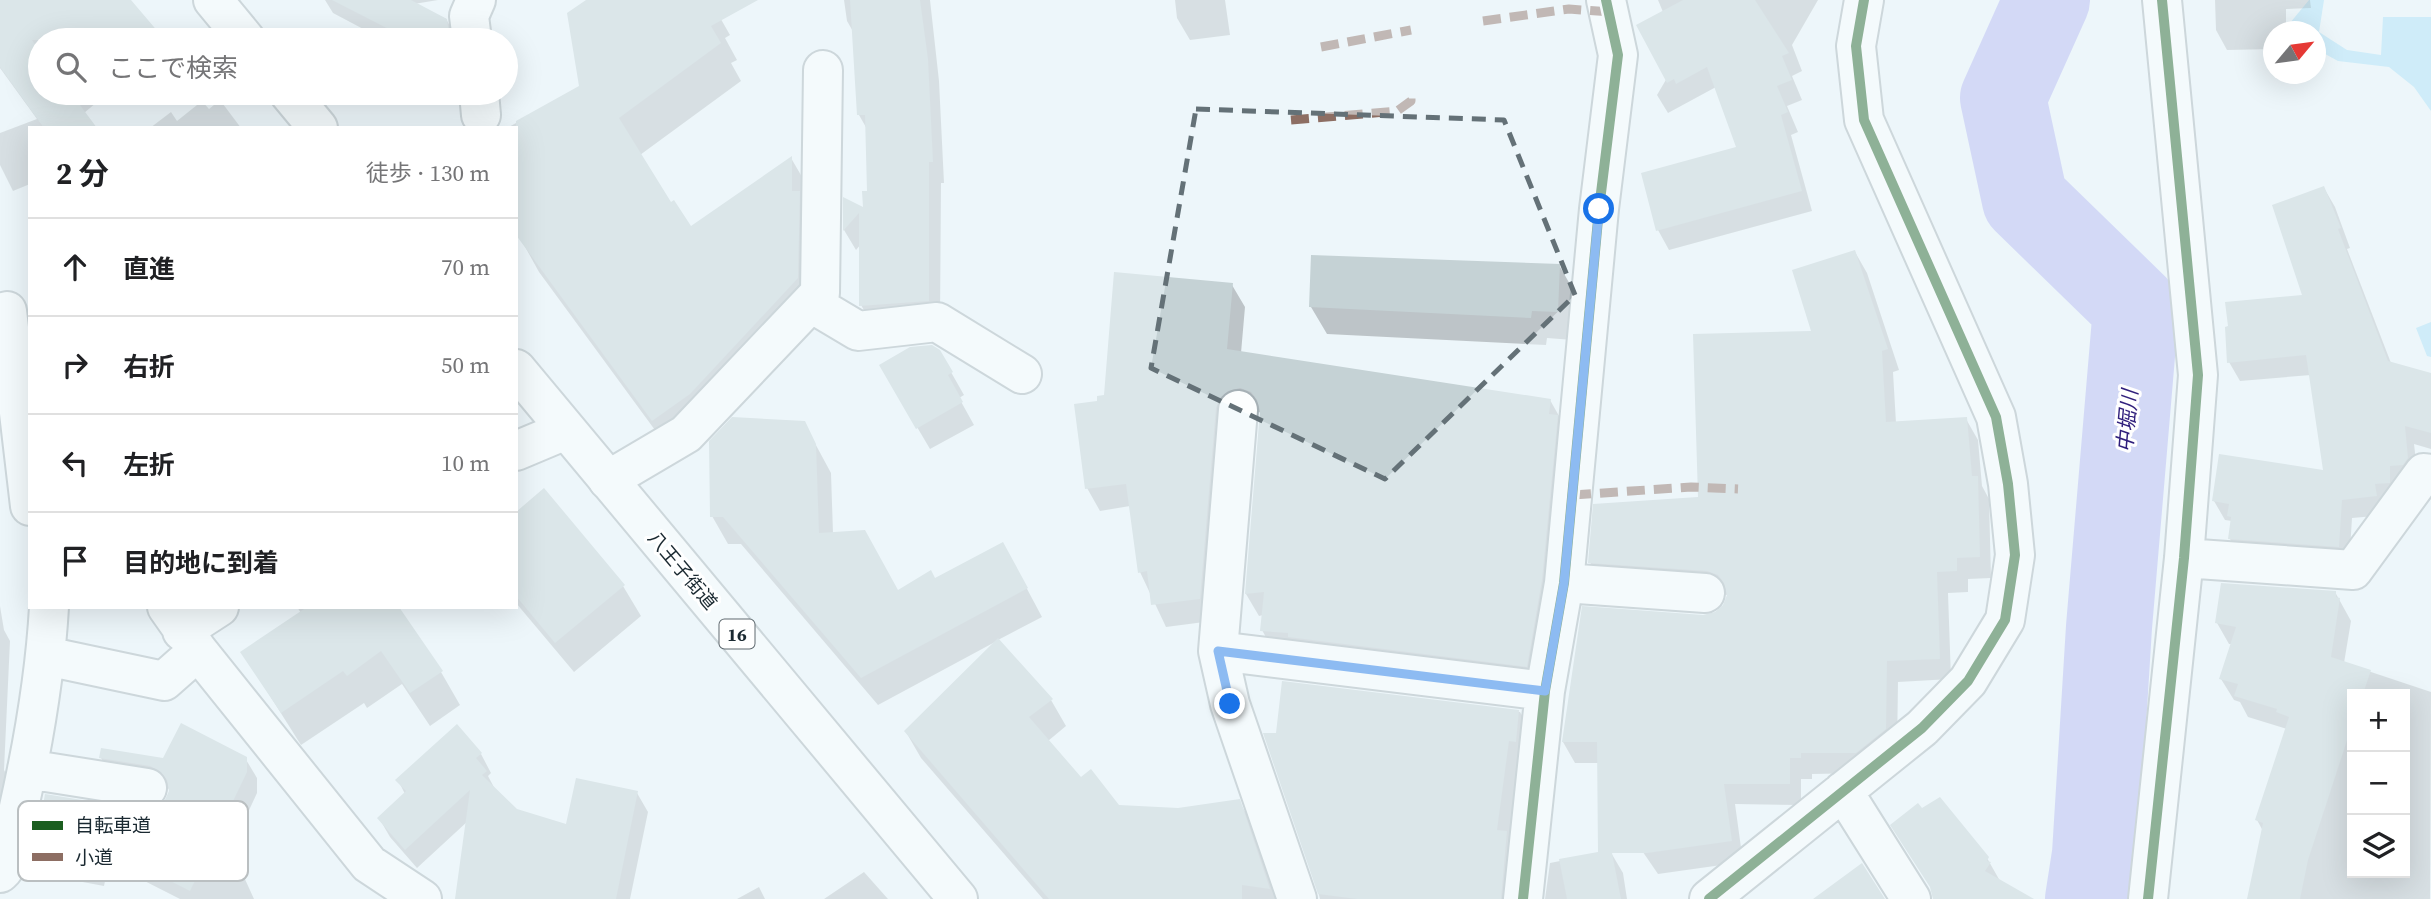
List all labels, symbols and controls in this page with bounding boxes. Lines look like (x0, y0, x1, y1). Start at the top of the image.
north arrow (2263, 21, 2326, 84)
search box (28, 28, 518, 105)
icon: search (52, 48, 90, 86)
text: ここで検索 (108, 50, 238, 86)
text: 2 分 (56, 153, 109, 194)
text: 徒歩 · 130 m (366, 157, 490, 189)
route start (1583, 193, 1614, 224)
icon: ahead (56, 248, 94, 286)
text: 直進 (123, 251, 175, 287)
text: 70 m (441, 251, 490, 283)
icon: right (56, 346, 94, 384)
text: 右折 (123, 349, 175, 385)
text: 50 m (441, 349, 490, 381)
water label: 中堀川 (2110, 386, 2144, 454)
icon: left (56, 444, 94, 482)
text: 左折 (123, 447, 175, 483)
text: 10 m (441, 447, 490, 479)
street label: 八王子街道 (643, 525, 723, 615)
icon: arrive (56, 542, 94, 580)
text: 目的地に到着 (123, 545, 279, 581)
road number: 16 (720, 620, 754, 648)
route end (1214, 688, 1245, 719)
map controls (2347, 689, 2410, 878)
button: + (2347, 689, 2410, 752)
button: − (2347, 752, 2410, 815)
legend (18, 801, 248, 881)
text: 自転車道 (75, 812, 151, 838)
button: layers (2347, 815, 2410, 878)
text: 小道 (75, 844, 113, 870)

